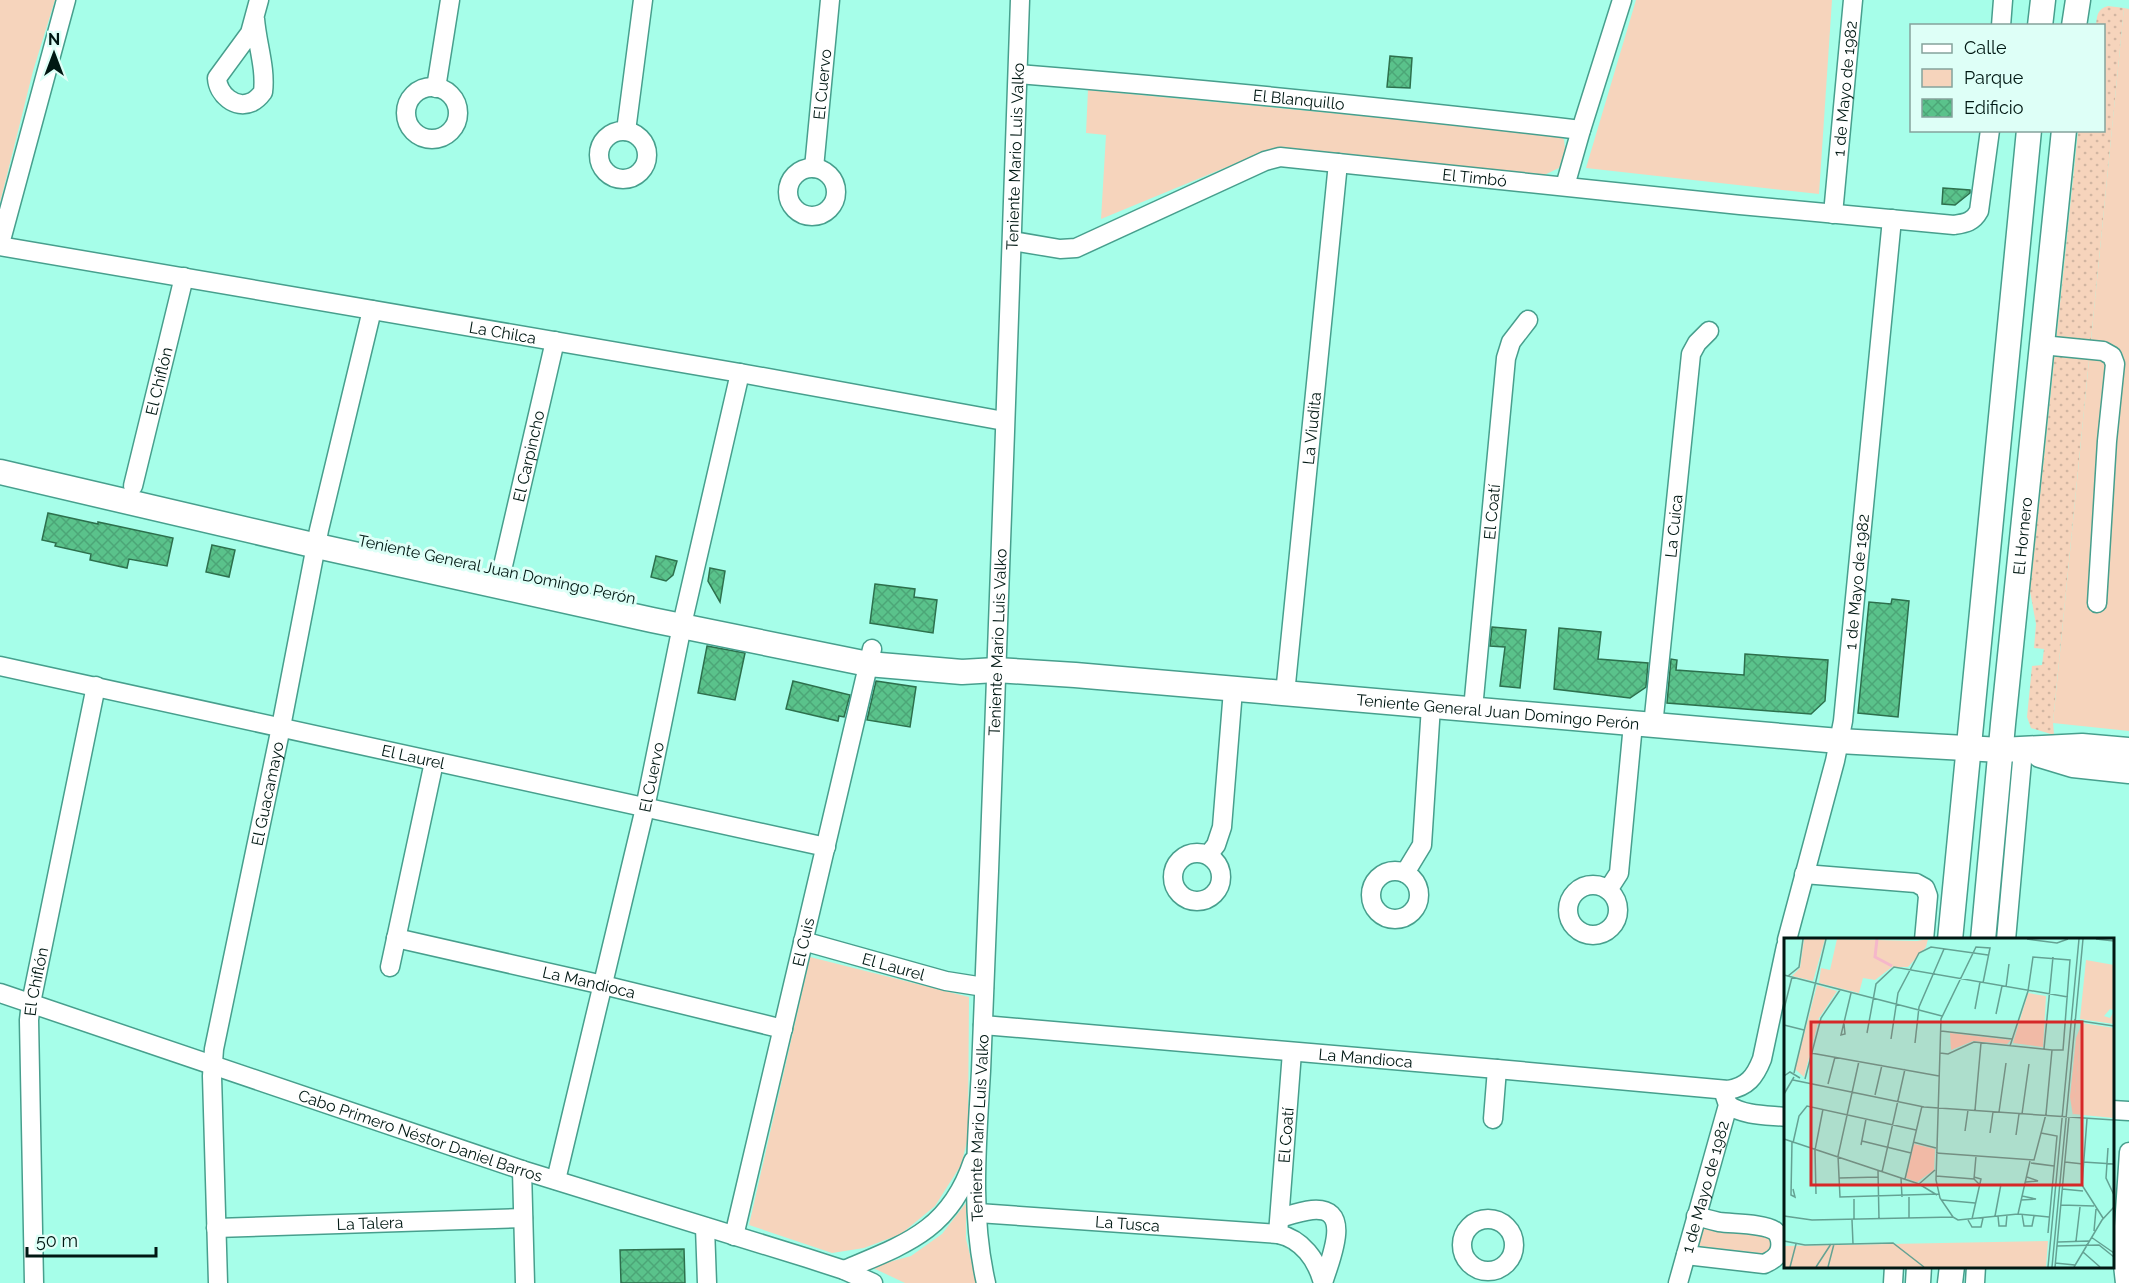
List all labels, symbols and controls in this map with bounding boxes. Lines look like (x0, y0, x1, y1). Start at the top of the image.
street label: 1 de Mayo de 1982 (1829, 20, 1861, 157)
north arrow (24, 24, 84, 84)
legend (1910, 24, 2105, 132)
text: N (48, 30, 60, 49)
text: Calle (1964, 37, 2007, 58)
street label: El Cuervo (810, 48, 835, 121)
street label: Teniente Mario Luis Valko (1003, 62, 1028, 250)
text: Parque (1964, 67, 2024, 88)
street label: El Blanquillo (1252, 86, 1345, 114)
text: Edificio (1964, 97, 2024, 118)
street label: El Timbó (1441, 165, 1508, 191)
street label: La Chilca (468, 318, 538, 348)
street label: El Chiflón (142, 345, 177, 417)
street label: La Viudita (1299, 391, 1325, 466)
street label: El Carpincho (509, 408, 549, 504)
street label: El Coatí (1480, 483, 1504, 541)
street label: La Cuica (1661, 493, 1687, 559)
street label: El Hornero (2009, 496, 2036, 576)
street label: 1 de Mayo de 1982 (1841, 513, 1873, 651)
street label: Teniente General Juan Domingo Perón (356, 531, 638, 608)
street label: Teniente Mario Luis Valko (985, 548, 1011, 736)
street label: Teniente General Juan Domingo Perón (1356, 690, 1640, 734)
street label: El Guacamayo (248, 740, 288, 848)
street label: El Laurel (380, 741, 447, 773)
street label: El Cuervo (635, 741, 668, 814)
street label: El Cuis (789, 916, 819, 968)
inset map (1784, 938, 2114, 1268)
street label: El Chiflón (21, 946, 52, 1017)
street label: El Laurel (860, 949, 928, 985)
street label: La Mandioca (541, 963, 637, 1003)
street label: Teniente Mario Luis Valko (967, 1034, 993, 1222)
street label: La Mandioca (1318, 1045, 1414, 1072)
street label: Cabo Primero Néstor Daniel Barros (296, 1086, 545, 1186)
street label: El Coatí (1274, 1106, 1298, 1164)
street label: 1 de Mayo de 1982 (1678, 1119, 1733, 1255)
street label: La Tusca (1095, 1212, 1161, 1236)
street label: La Talera (336, 1213, 404, 1234)
scale bar (27, 1220, 156, 1258)
text: 50 m (36, 1230, 78, 1251)

